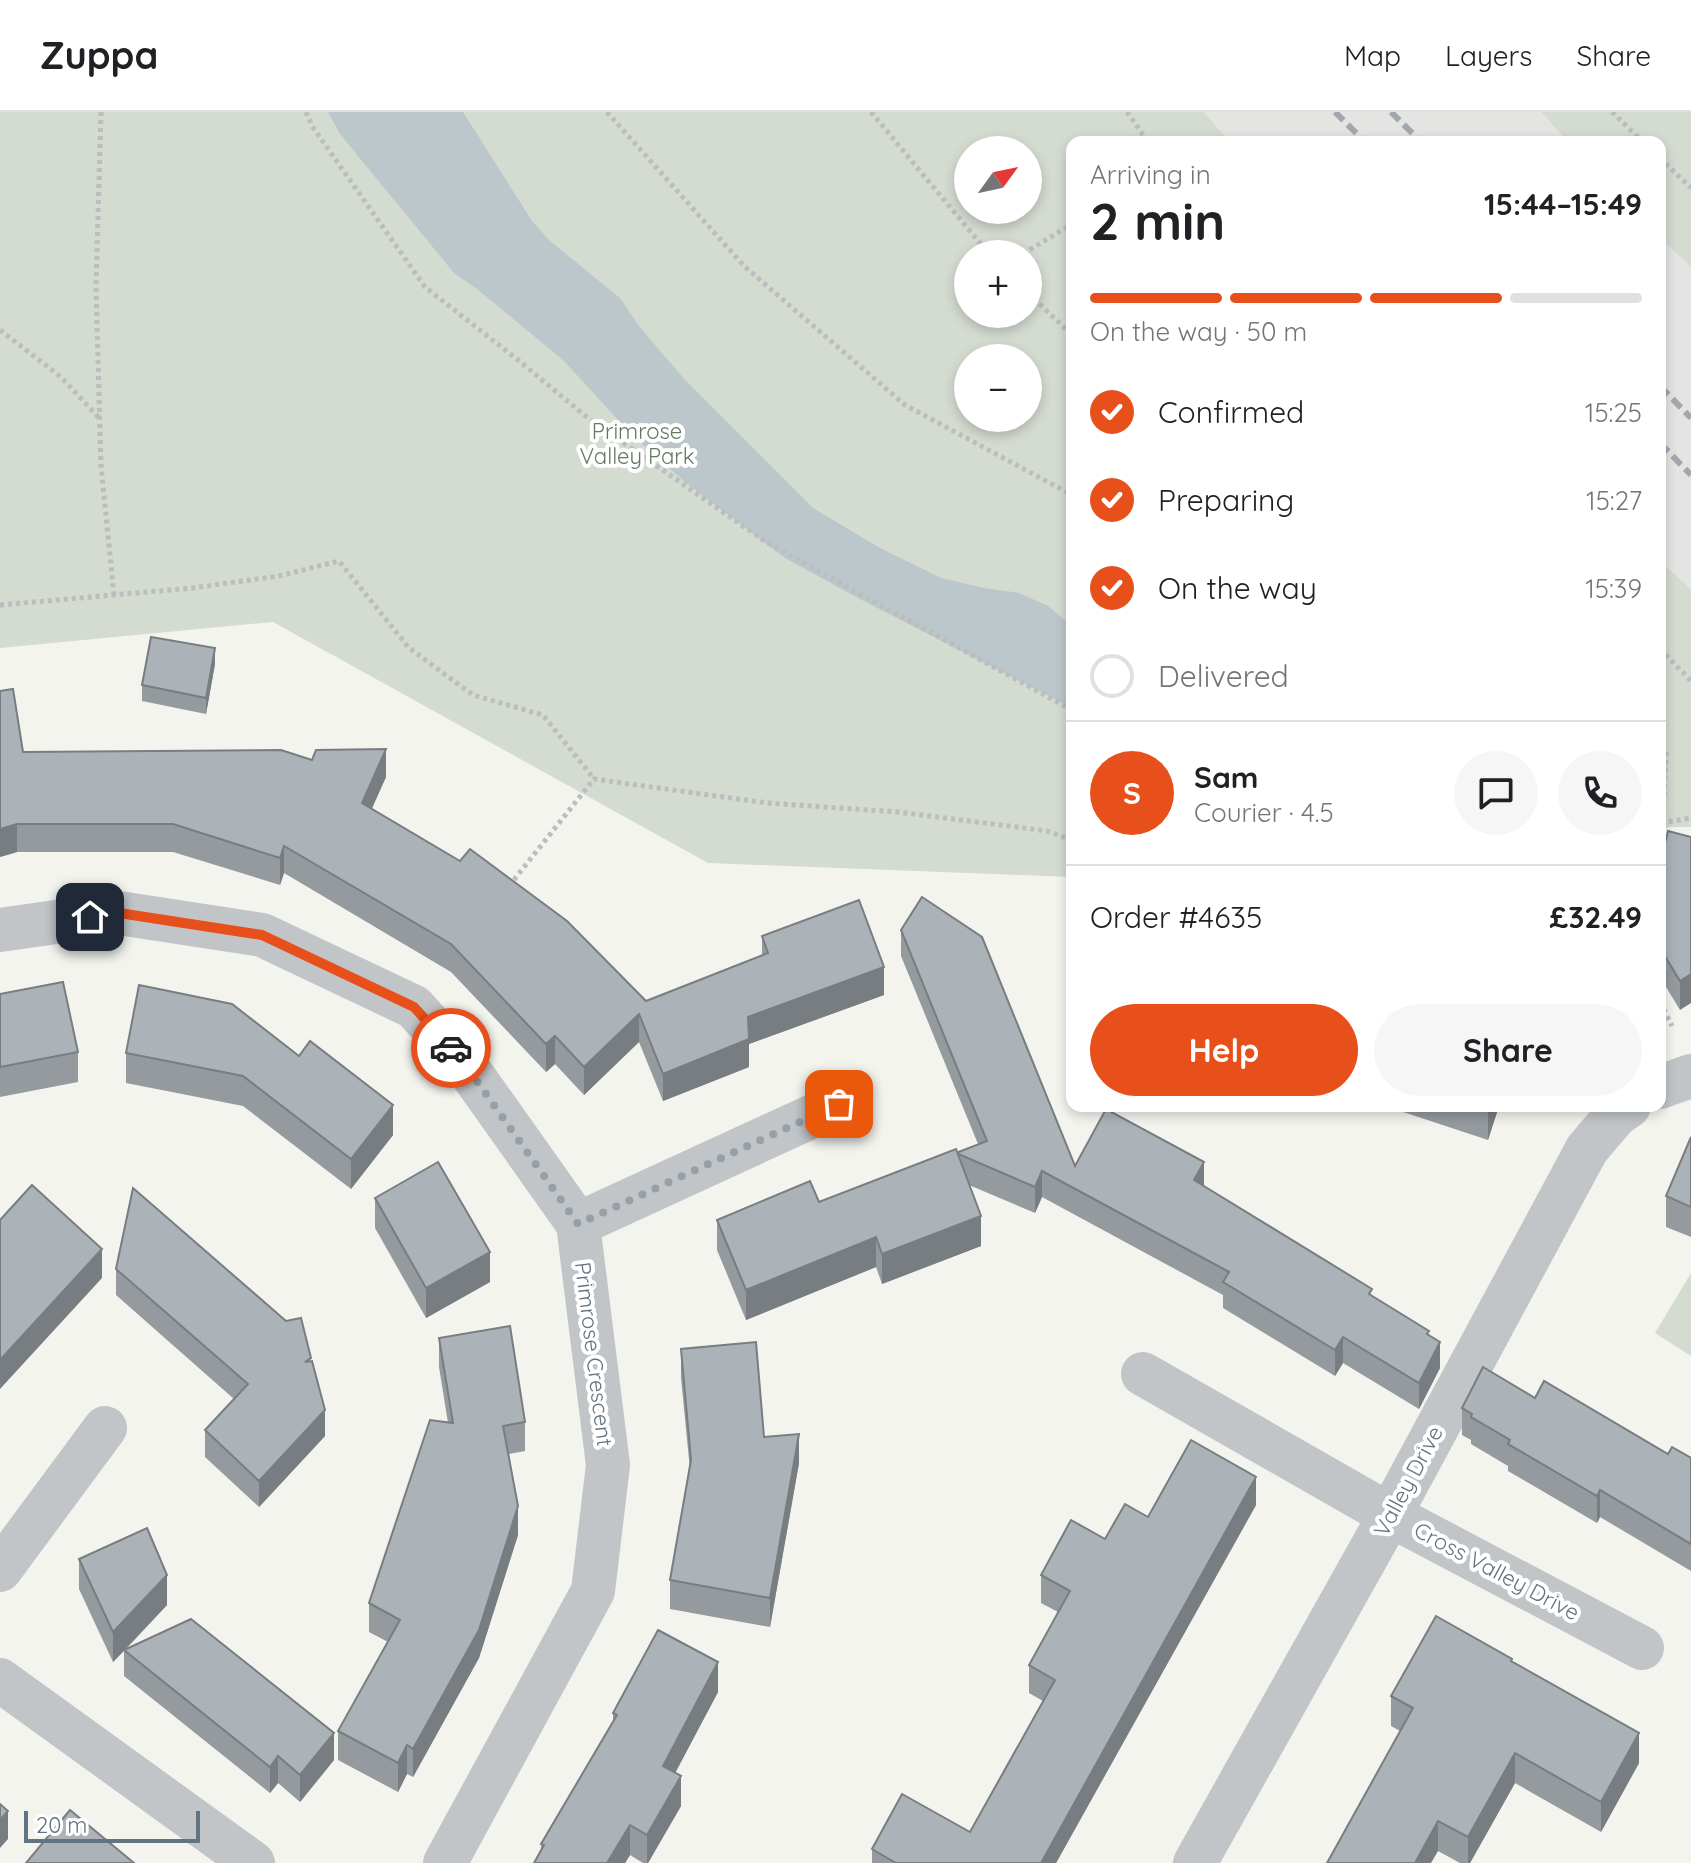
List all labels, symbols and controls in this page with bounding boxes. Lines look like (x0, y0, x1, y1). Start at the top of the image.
text: Zuppa (40, 31, 158, 79)
text: Map (1344, 38, 1401, 73)
text: Layers (1445, 38, 1532, 73)
text: Share (1576, 38, 1651, 73)
north arrow (954, 136, 1042, 224)
map controls (954, 136, 1042, 432)
text: Arriving in (1090, 158, 1211, 191)
text: 15:44–15:49 (1484, 185, 1642, 223)
text: 2 min (1090, 188, 1225, 253)
button: + (954, 240, 1042, 328)
text: On the way · 50 m (1090, 315, 1307, 348)
button: − (954, 344, 1042, 432)
icon: check (1090, 390, 1134, 434)
text: Confirmed (1158, 393, 1304, 431)
text: 15:25 (1585, 396, 1642, 429)
park label: Primrose Valley Park (580, 417, 694, 470)
icon: check (1090, 478, 1134, 522)
text: Preparing (1158, 481, 1294, 519)
text: 15:27 (1586, 484, 1642, 517)
icon: check (1090, 566, 1134, 610)
text: On the way (1158, 569, 1317, 607)
text: 15:39 (1585, 572, 1642, 605)
text: Delivered (1158, 657, 1289, 695)
button: chat (1454, 751, 1538, 835)
button: phone (1558, 751, 1642, 835)
text: Sam (1194, 758, 1258, 796)
text: S (1123, 774, 1141, 812)
text: Courier · 4.5 (1194, 796, 1334, 829)
pin (56, 883, 124, 951)
icon: home (68, 895, 112, 939)
text: Order #4635 (1090, 898, 1262, 936)
text: £32.49 (1549, 898, 1642, 936)
button: Help (1090, 1004, 1358, 1096)
button: Share (1374, 1004, 1642, 1096)
courier (411, 1008, 491, 1088)
icon: car (429, 1026, 473, 1070)
pin (805, 1070, 873, 1138)
icon: bag (817, 1082, 861, 1126)
street label: Primrose Crescent (569, 1260, 619, 1448)
street label: Valley Drive (1367, 1421, 1449, 1541)
street label: Cross Valley Drive (1409, 1516, 1585, 1626)
scale bar (24, 1807, 200, 1843)
text: 20 m (36, 1811, 87, 1839)

